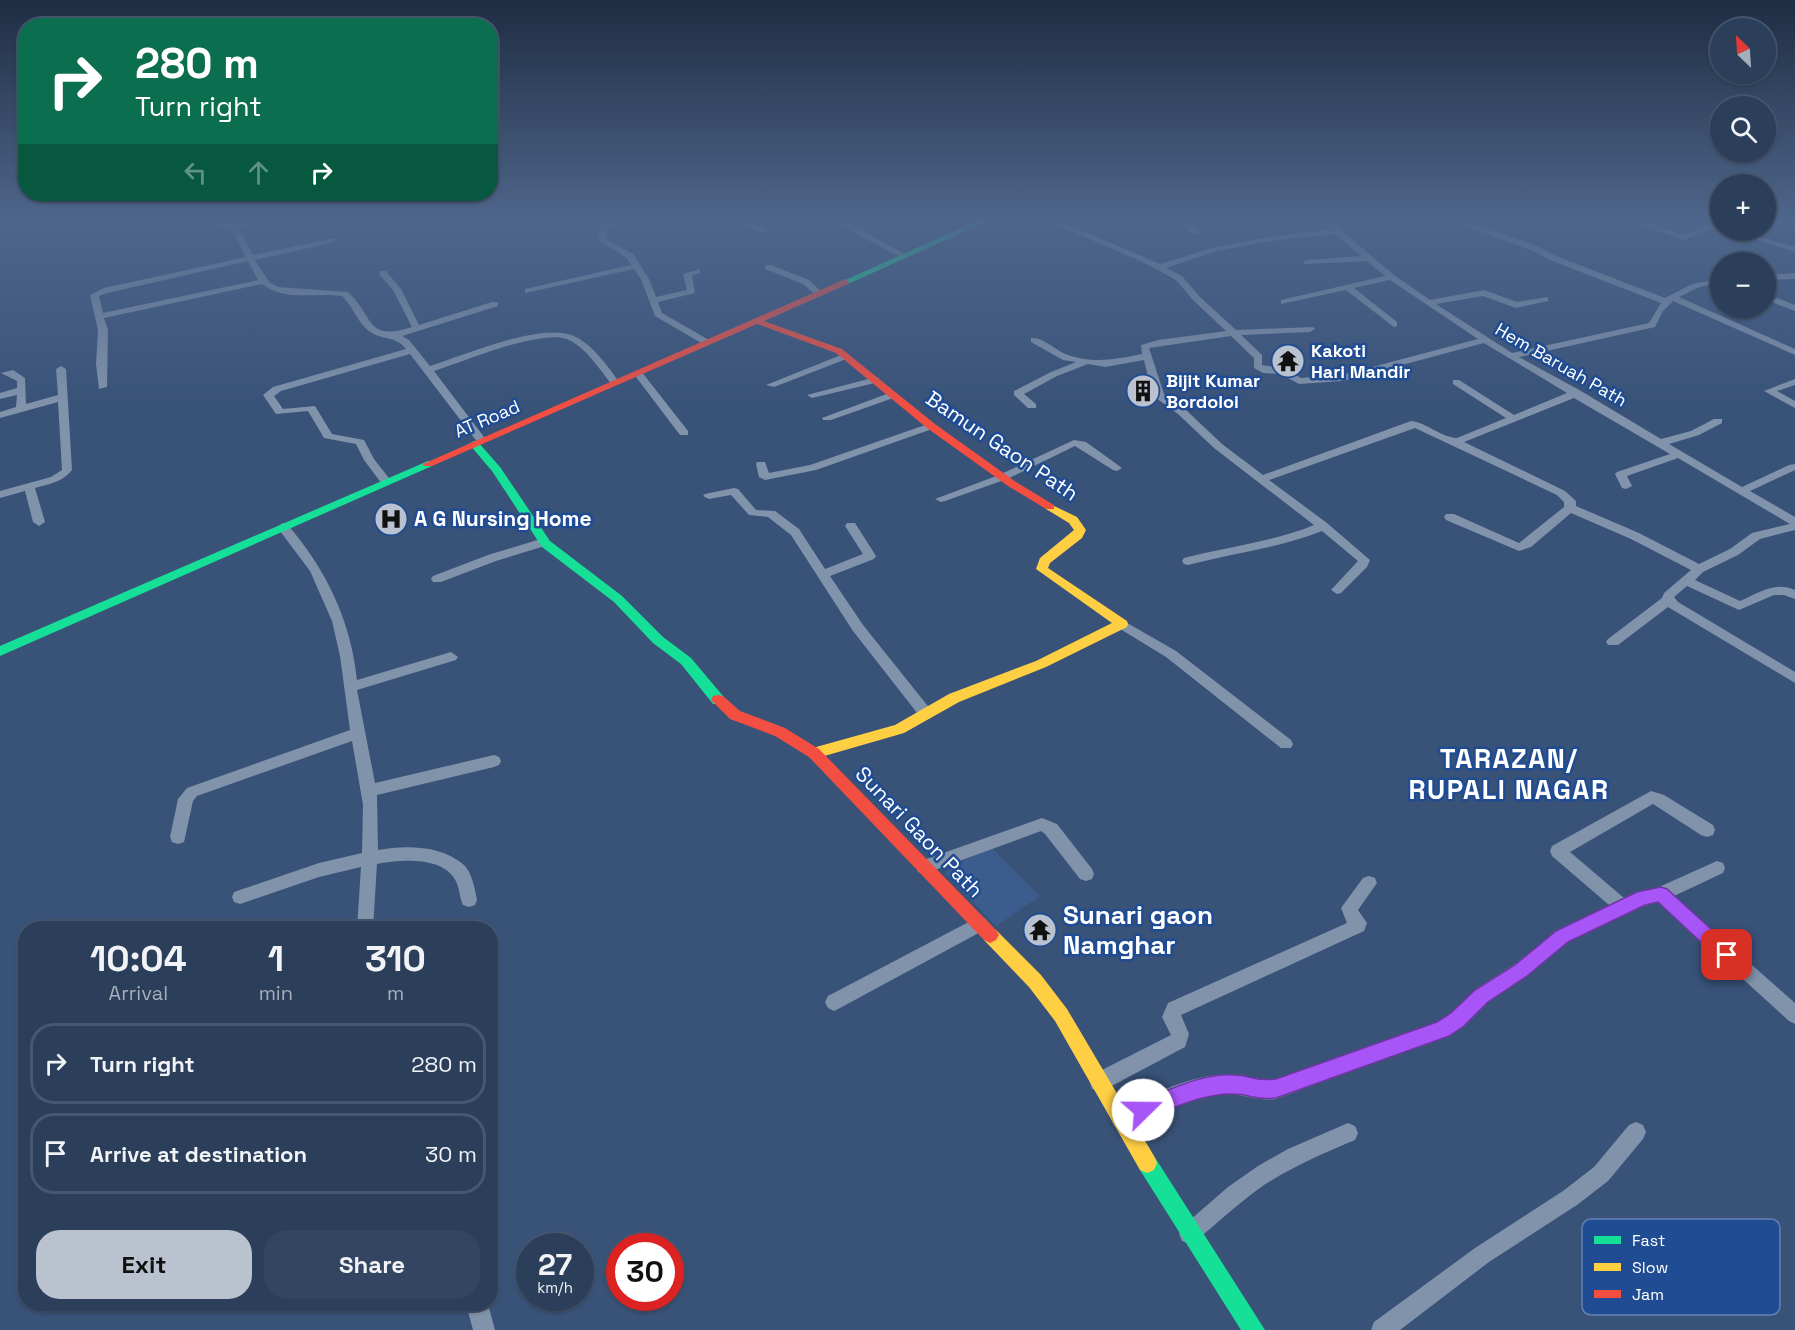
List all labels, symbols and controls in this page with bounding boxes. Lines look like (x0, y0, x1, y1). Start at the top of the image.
north arrow (1710, 18, 1776, 84)
map controls (1710, 18, 1776, 318)
text: 280 m (135, 37, 259, 90)
icon: right (36, 42, 114, 120)
text: Turn right (135, 89, 262, 124)
button: search (1710, 96, 1776, 162)
icon: left (179, 156, 212, 189)
icon: ahead (242, 156, 275, 189)
icon: right (305, 156, 338, 189)
button: + (1710, 174, 1776, 240)
button: − (1710, 252, 1776, 318)
street label: Hem Baruah Path (1491, 318, 1631, 412)
place label: Kakoti Hari Mandir (1311, 339, 1410, 383)
temple icon: Kakoti Hari Mandir (1270, 343, 1306, 379)
place label: Bijit Kumar Bordoloi (1166, 369, 1260, 413)
building icon: Bijit Kumar Bordoloi (1125, 373, 1161, 409)
street label: Bamun Gaon Path (921, 385, 1084, 507)
street label: AT Road (451, 394, 523, 443)
hospital icon: A G Nursing Home (373, 501, 409, 537)
place label: A G Nursing Home (414, 505, 592, 532)
district label: TARAZAN/ RUPALI NAGAR (1409, 741, 1609, 807)
street label: Sunari Gaon Path (850, 760, 989, 903)
place label: Sunari gaon Namghar (1063, 898, 1213, 962)
temple icon: Sunari gaon Namghar (1022, 912, 1058, 948)
pin (1701, 929, 1752, 980)
text: 10:04 (90, 936, 187, 982)
text: 1 (268, 936, 284, 982)
text: 310 (365, 936, 426, 982)
icon: arrive (1710, 938, 1743, 971)
text: Arrival (109, 980, 168, 1006)
text: min (259, 980, 293, 1006)
text: m (387, 980, 404, 1006)
icon: right (39, 1047, 72, 1080)
text: Turn right (90, 1050, 195, 1078)
text: 280 m (411, 1050, 477, 1078)
position arrow (1111, 1078, 1175, 1142)
icon: arrive (39, 1137, 72, 1170)
text: Arrive at destination (90, 1140, 307, 1168)
text: 30 m (425, 1140, 477, 1168)
legend (1582, 1219, 1780, 1315)
button: Exit (36, 1230, 252, 1299)
button: Share (264, 1230, 480, 1299)
text: Fast (1632, 1230, 1665, 1251)
speed limit sign: 30 (606, 1233, 684, 1311)
text: 27 (538, 1245, 572, 1284)
text: Slow (1632, 1257, 1668, 1278)
text: km/h (537, 1278, 573, 1297)
text: Jam (1632, 1284, 1664, 1305)

